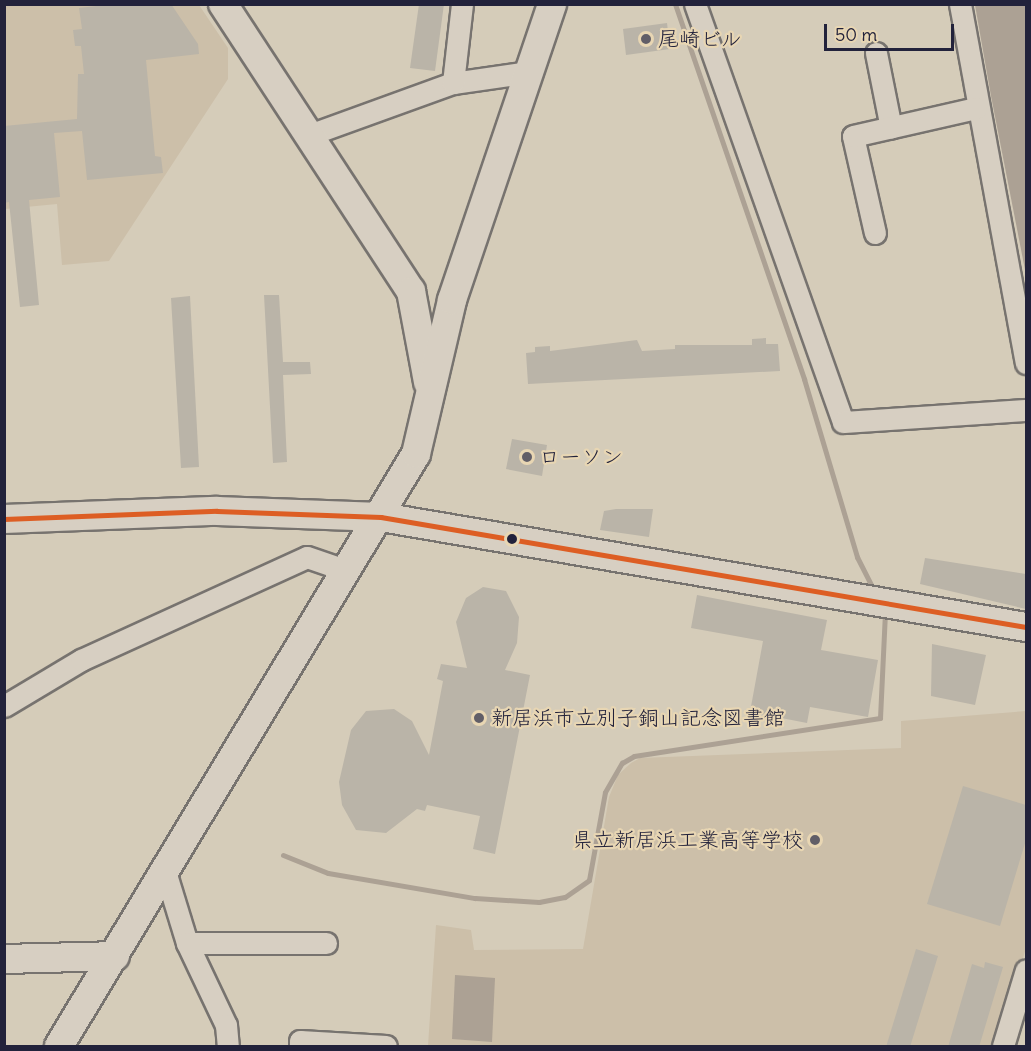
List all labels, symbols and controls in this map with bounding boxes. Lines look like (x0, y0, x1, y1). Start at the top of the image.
scale bar (827, 12, 958, 50)
text: 50 m (835, 23, 877, 46)
place label: 尾崎ビル (658, 26, 742, 52)
marker: 尾崎ビル (639, 32, 653, 46)
place label: ローソン (539, 444, 623, 470)
marker: ローソン (520, 450, 534, 464)
unlabelled marker (506, 533, 518, 545)
place label: 新居浜市立別子銅山記念図書館 (491, 705, 785, 731)
marker: 新居浜市立別子銅山記念図書館 (472, 711, 486, 725)
place label: 県立新居浜工業高等学校 (572, 827, 803, 853)
marker: 県立新居浜工業高等学校 (808, 833, 822, 847)

